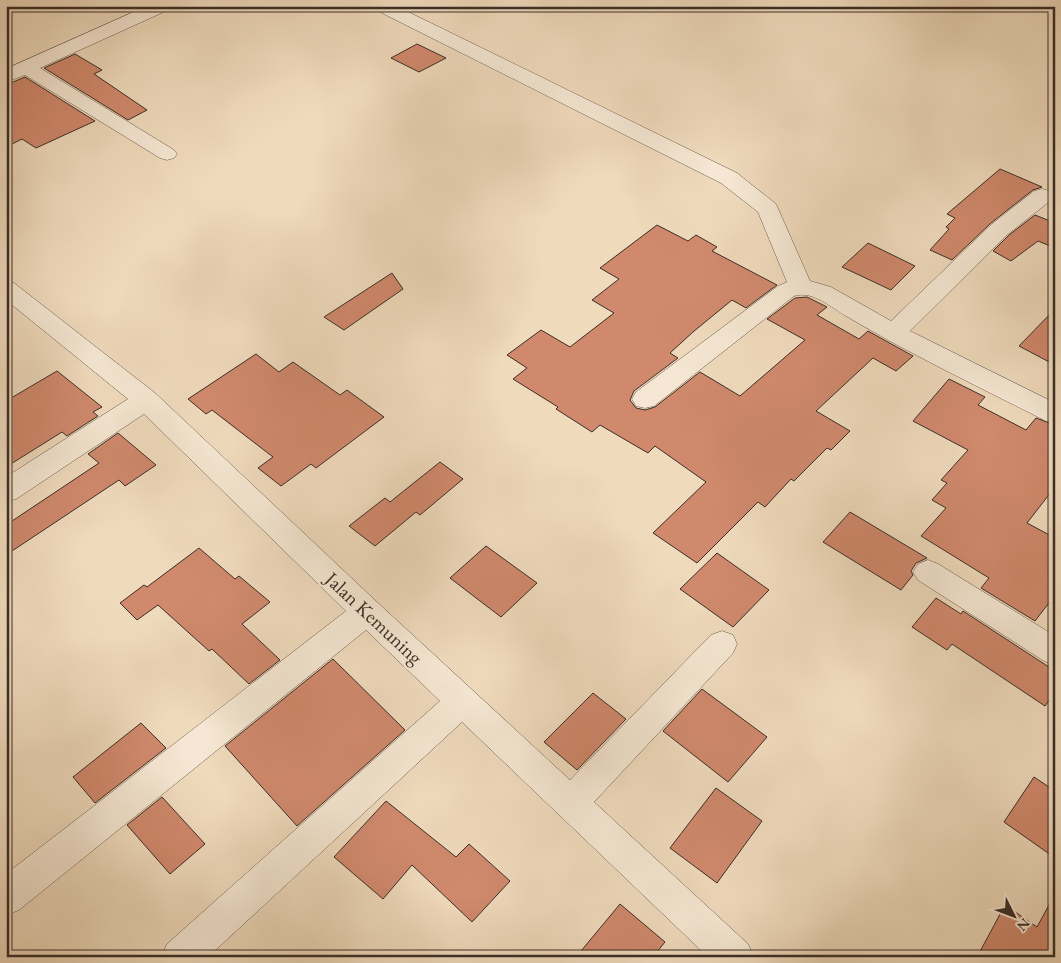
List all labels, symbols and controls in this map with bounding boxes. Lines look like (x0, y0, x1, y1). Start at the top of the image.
street label: Jalan Kemuning (318, 565, 429, 670)
north arrow (988, 890, 1038, 940)
text: N (1013, 914, 1034, 935)

